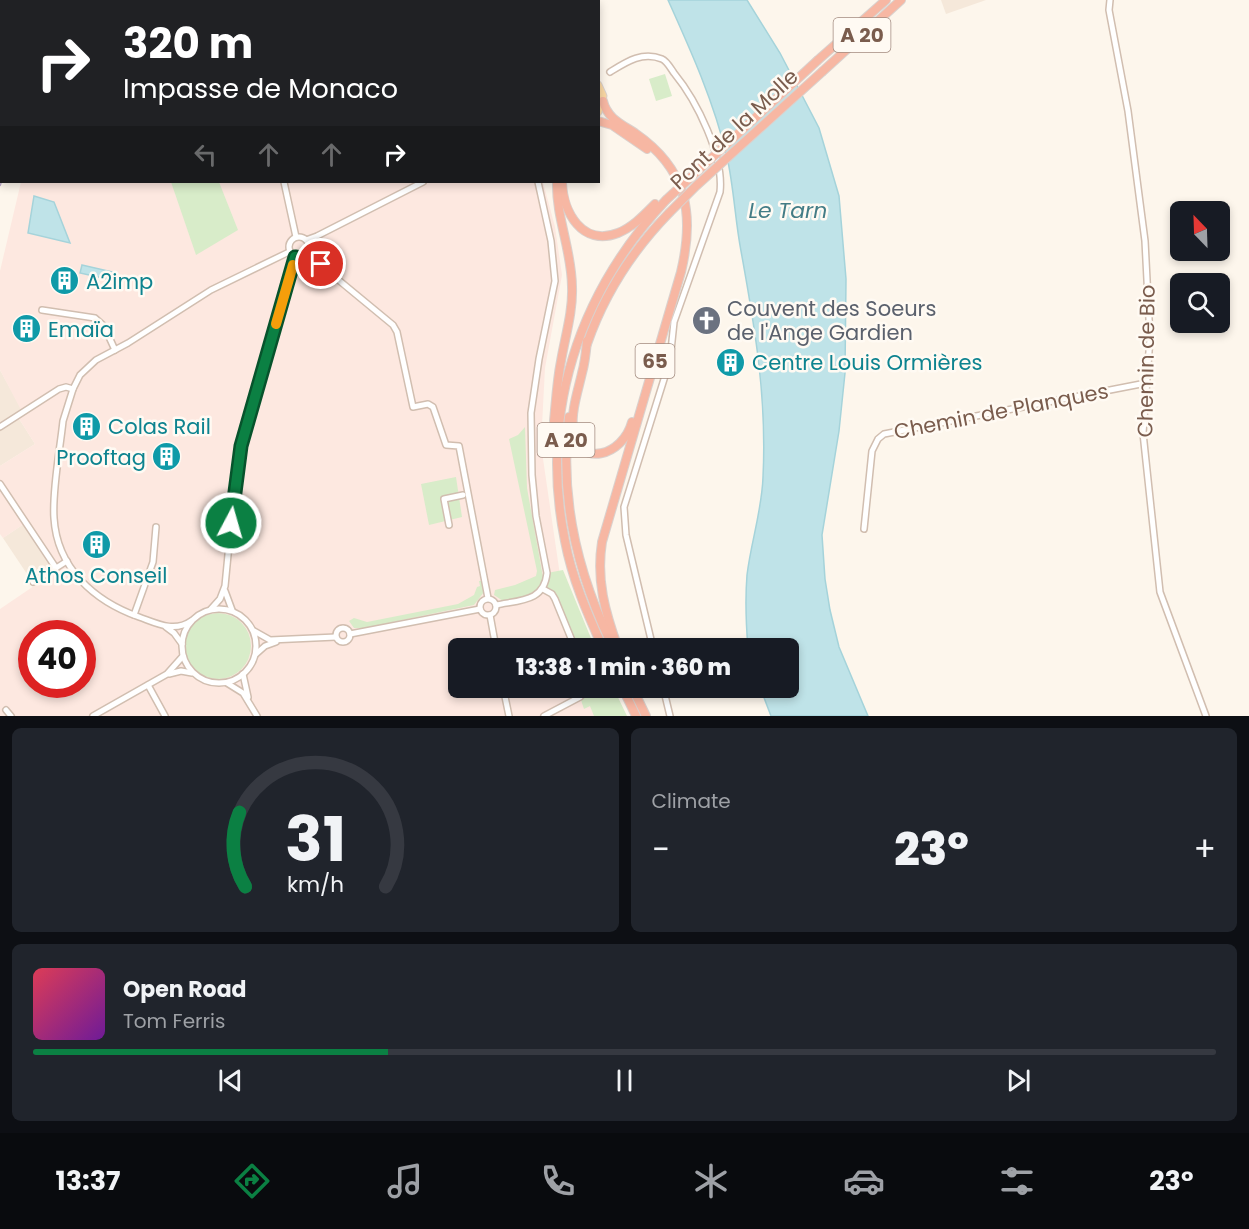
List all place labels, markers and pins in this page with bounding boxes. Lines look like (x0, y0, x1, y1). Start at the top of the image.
pin (295, 238, 346, 289)
building icon: A2imp (49, 265, 81, 297)
place label: A2imp (86, 267, 153, 296)
place label: Couvent des Soeurs de l'Ange Gardien (727, 294, 936, 347)
church icon: Couvent des Soeurs de l'Ange Gardien (690, 304, 722, 336)
building icon: Emaïa (11, 313, 43, 345)
place label: Emaïa (48, 315, 114, 344)
building icon: Centre Louis Ormières (715, 346, 747, 378)
place label: Centre Louis Ormières (752, 348, 982, 377)
building icon: Colas Rail (71, 410, 103, 442)
place label: Colas Rail (108, 412, 211, 441)
building icon: Prooftag (151, 441, 183, 473)
place label: Prooftag (56, 443, 146, 472)
building icon: Athos Conseil (80, 528, 112, 560)
place label: Athos Conseil (25, 561, 167, 590)

